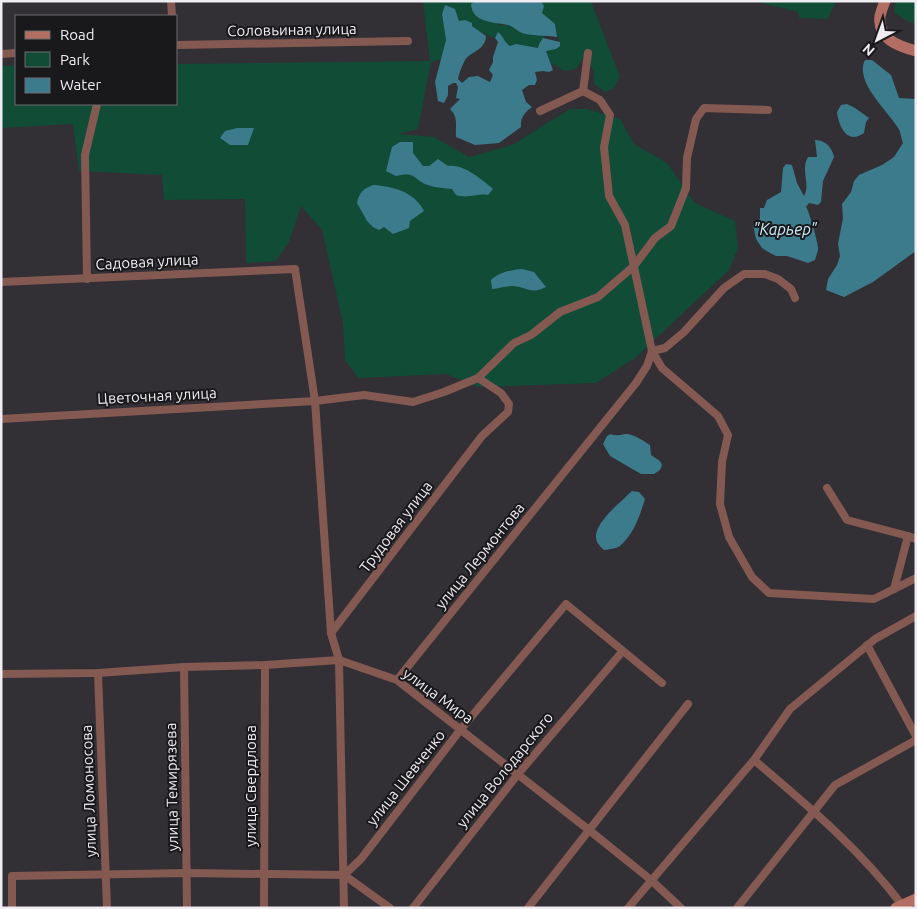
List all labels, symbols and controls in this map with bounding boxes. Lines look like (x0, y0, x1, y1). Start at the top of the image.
legend (15, 15, 178, 105)
north arrow (852, 15, 902, 65)
street label: Соловьиная улица (227, 20, 357, 39)
text: Road (60, 26, 95, 43)
text: N (859, 40, 878, 59)
text: Park (60, 51, 90, 68)
text: Water (60, 76, 101, 93)
water label: "Карьер" (753, 220, 818, 238)
street label: Садовая улица (95, 250, 199, 273)
street label: Цветочная улица (97, 384, 217, 407)
street label: Трудовая улица (356, 478, 435, 576)
street label: улица Лермонтова (432, 499, 528, 612)
street label: улица Мира (400, 664, 477, 727)
street label: улица Володарского (453, 709, 556, 831)
street label: улица Темирязева (162, 723, 181, 851)
street label: улица Ломоносова (78, 724, 99, 858)
street label: улица Свердлова (242, 725, 259, 847)
street label: улица Шевченко (363, 726, 448, 829)

